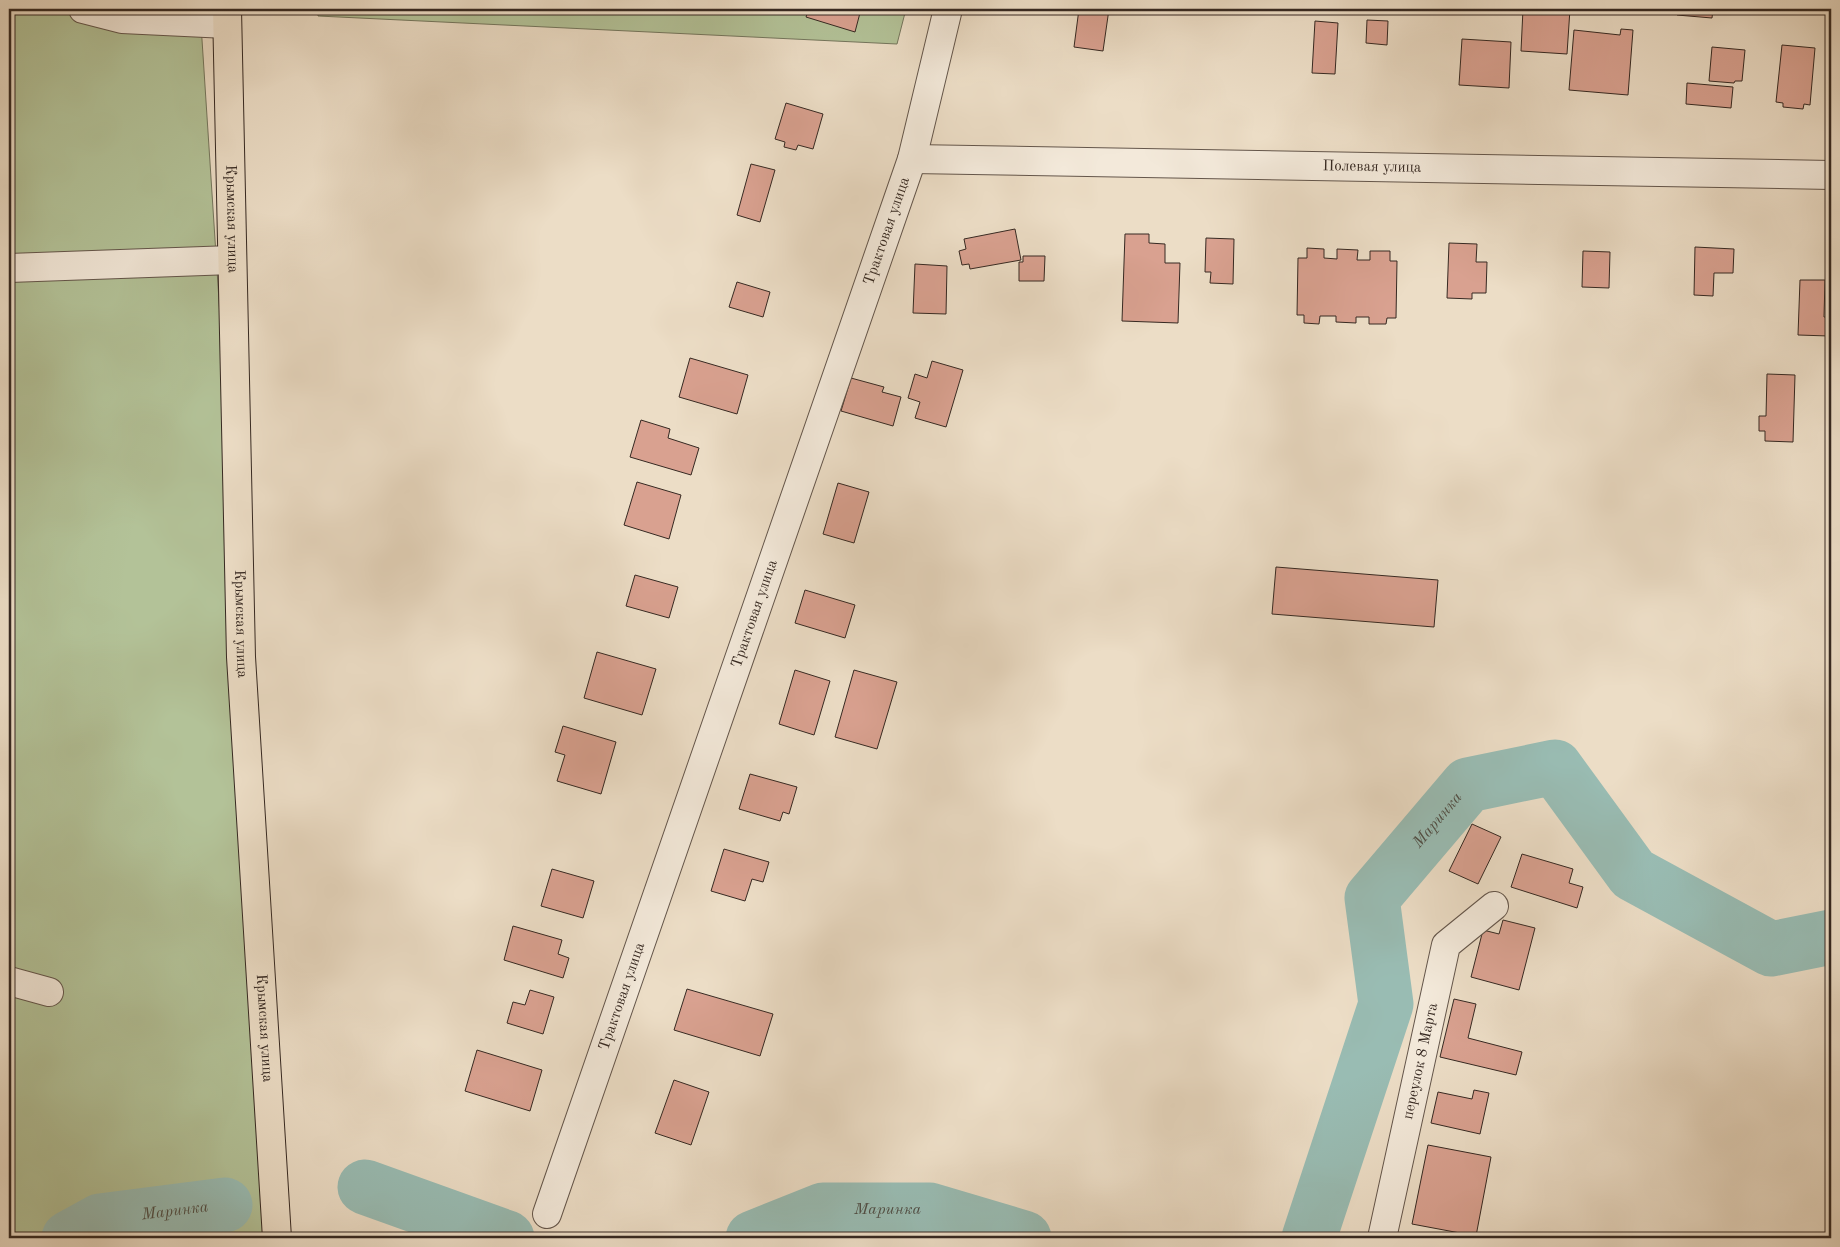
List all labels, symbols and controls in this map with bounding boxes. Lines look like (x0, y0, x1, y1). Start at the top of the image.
street label: Полевая улица (1322, 159, 1422, 175)
street label: Крымская улица (223, 165, 240, 274)
street label: Трактовая улица (861, 175, 913, 287)
street label: Трактовая улица (729, 557, 780, 670)
street label: Крымская улица (232, 570, 250, 679)
water label: Маринка (1409, 789, 1466, 852)
street label: Трактовая улица (597, 940, 648, 1053)
street label: Крымская улица (253, 974, 275, 1083)
street label: переулок 8 Марта (1401, 1001, 1441, 1121)
water label: Маринка (140, 1199, 210, 1224)
water label: Маринка (853, 1202, 922, 1218)

